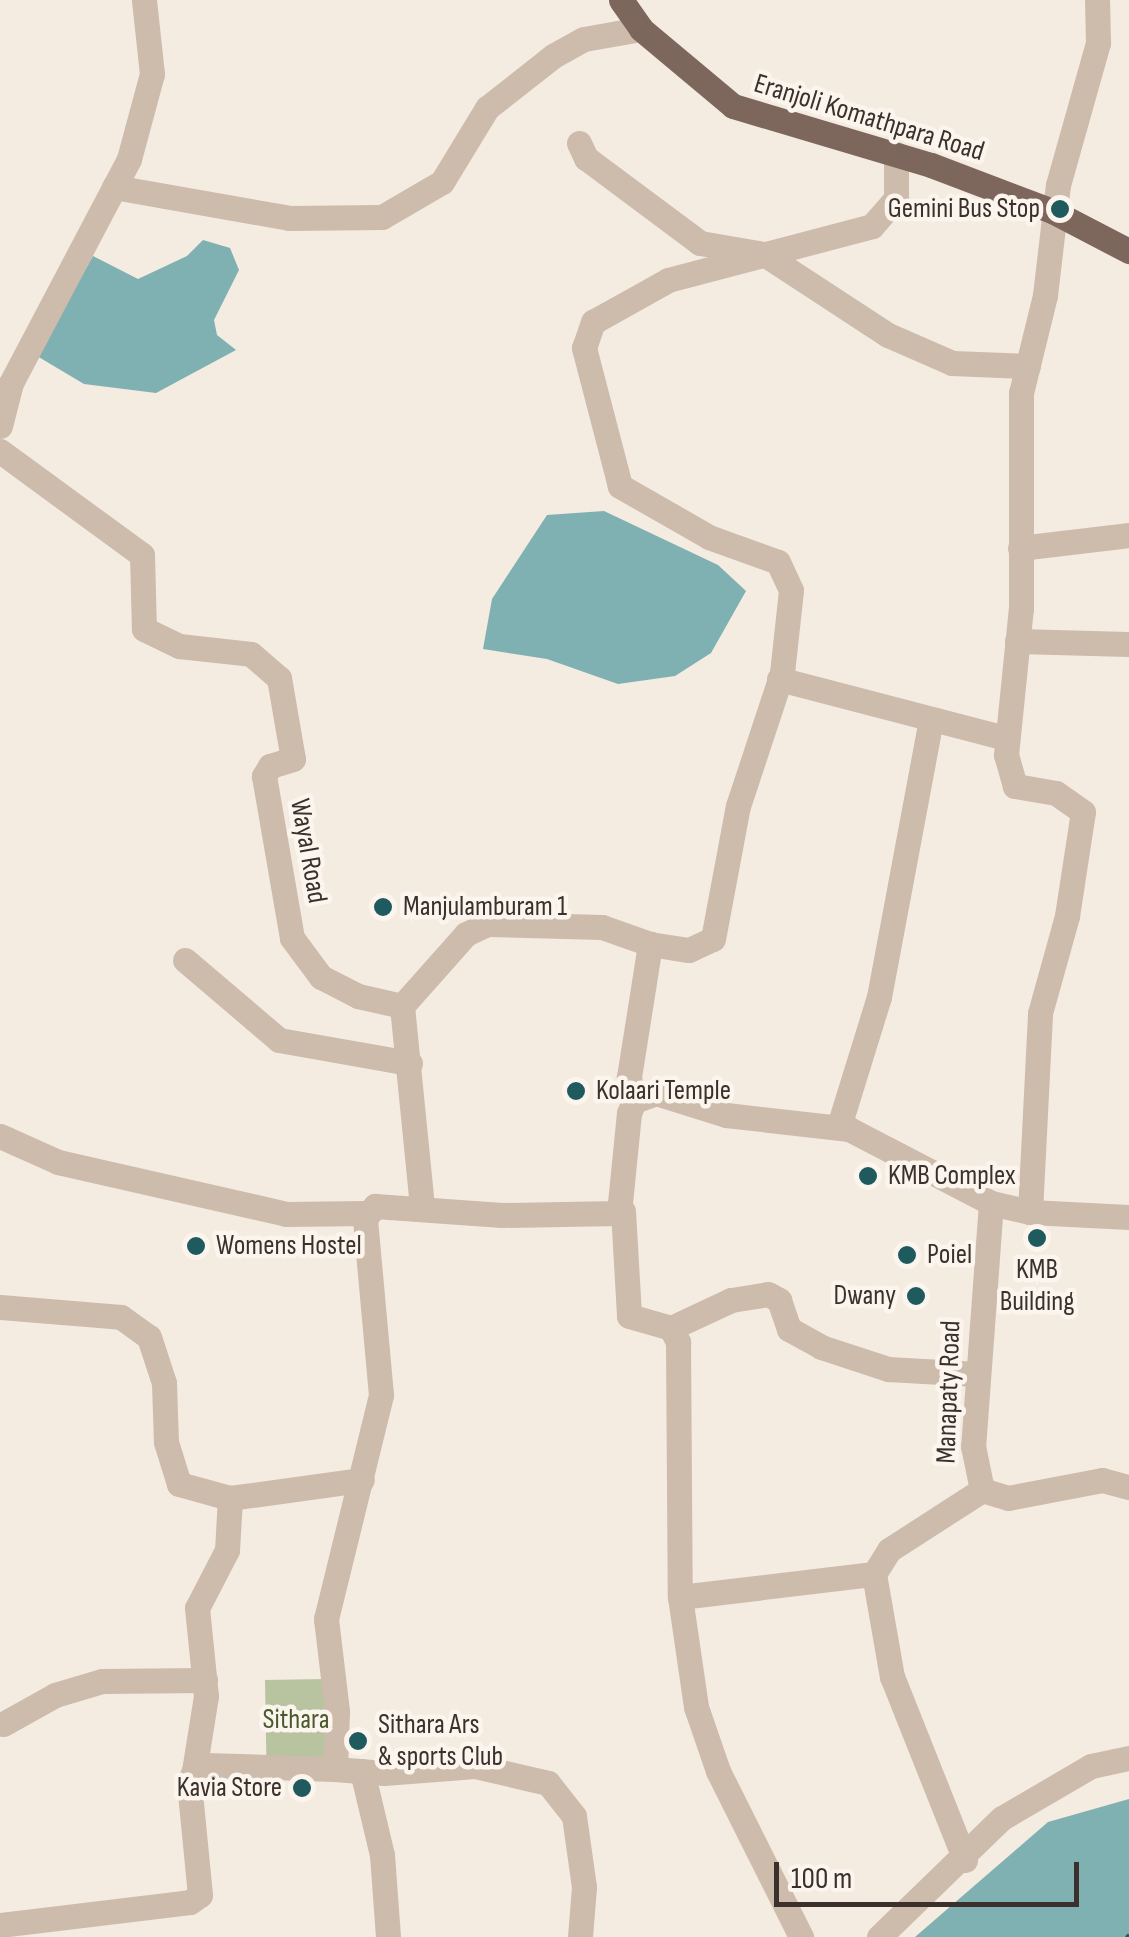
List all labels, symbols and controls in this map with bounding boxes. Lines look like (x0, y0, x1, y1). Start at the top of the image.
street label: Eranjoli Komathpara Road (750, 67, 988, 169)
place label: Gemini Bus Stop (888, 192, 1040, 226)
marker: Gemini Bus Stop (1049, 198, 1071, 220)
street label: Wayal Road (282, 796, 334, 906)
place label: Manjulamburam 1 (403, 890, 567, 924)
marker: Manjulamburam 1 (372, 896, 394, 918)
place label: Kolaari Temple (596, 1074, 731, 1108)
marker: Kolaari Temple (565, 1080, 587, 1102)
place label: KMB Complex (888, 1159, 1016, 1193)
marker: KMB Complex (857, 1165, 879, 1187)
marker: KMB Building (1026, 1227, 1048, 1249)
place label: Womens Hostel (216, 1229, 362, 1263)
marker: Womens Hostel (185, 1235, 207, 1257)
place label: Poiel (927, 1238, 972, 1272)
marker: Poiel (896, 1244, 918, 1266)
place label: KMB Building (1000, 1253, 1074, 1319)
place label: Dwany (833, 1279, 896, 1313)
marker: Dwany (905, 1285, 927, 1307)
street label: Manapaty Road (930, 1320, 968, 1464)
park label: Sithara (263, 1703, 329, 1737)
place label: Sithara Ars & sports Club (378, 1708, 503, 1774)
marker: Sithara Ars & sports Club (347, 1730, 369, 1752)
place label: Kavia Store (177, 1771, 282, 1805)
marker: Kavia Store (291, 1777, 313, 1799)
scale bar (779, 1842, 1084, 1904)
text: 100 m (791, 1861, 852, 1897)

